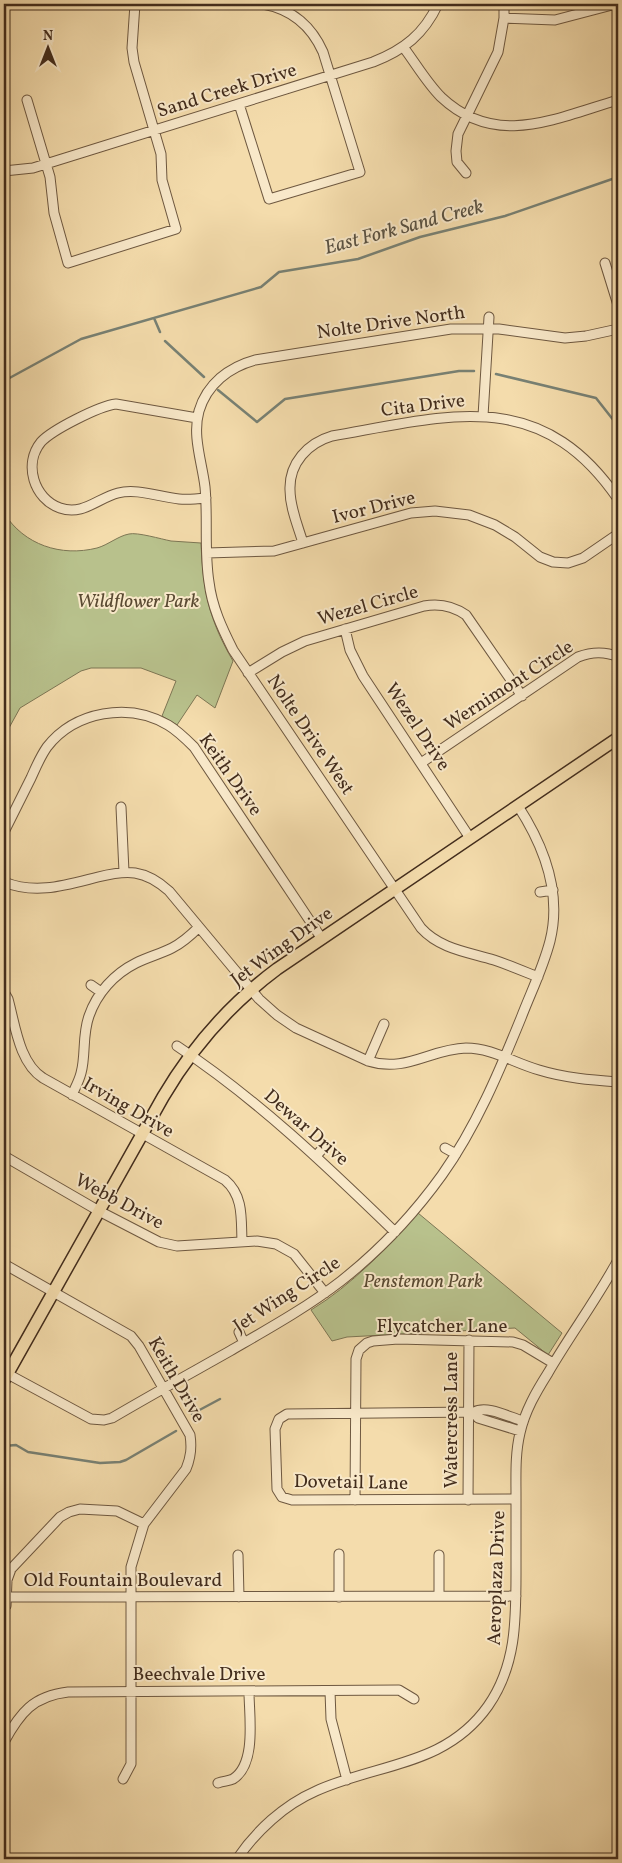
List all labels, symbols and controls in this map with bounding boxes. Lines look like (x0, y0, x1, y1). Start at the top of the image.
north arrow (22, 22, 72, 72)
text: N (43, 27, 53, 46)
street label: Sand Creek Drive (154, 57, 300, 125)
water label: East Fork Sand Creek (321, 193, 487, 263)
street label: Nolte Drive North (315, 300, 467, 346)
street label: Cita Drive (379, 388, 467, 424)
street label: Ivor Drive (330, 485, 418, 531)
street label: Wezel Circle (315, 579, 421, 633)
park label: Wildflower Park (77, 589, 200, 615)
street label: Wernimont Circle (439, 634, 579, 738)
street label: Nolte Drive West (260, 670, 360, 801)
street label: Wezel Drive (378, 678, 456, 776)
street label: Keith Drive (192, 729, 268, 821)
street label: Jet Wing Drive (226, 901, 338, 993)
street label: Irving Drive (77, 1071, 179, 1145)
street label: Dewar Drive (258, 1084, 354, 1172)
street label: Webb Drive (70, 1168, 168, 1236)
street label: Jet Wing Circle (228, 1251, 346, 1339)
park label: Penstemon Park (363, 1269, 483, 1295)
street label: Flycatcher Lane (376, 1314, 508, 1340)
street label: Keith Drive (141, 1332, 211, 1428)
street label: Watercress Lane (439, 1352, 465, 1488)
street label: Dovetail Lane (294, 1469, 408, 1497)
street label: Aeroplaza Drive (482, 1510, 512, 1646)
street label: Old Fountain Boulevard (24, 1568, 222, 1594)
street label: Beechvale Drive (133, 1662, 265, 1688)

